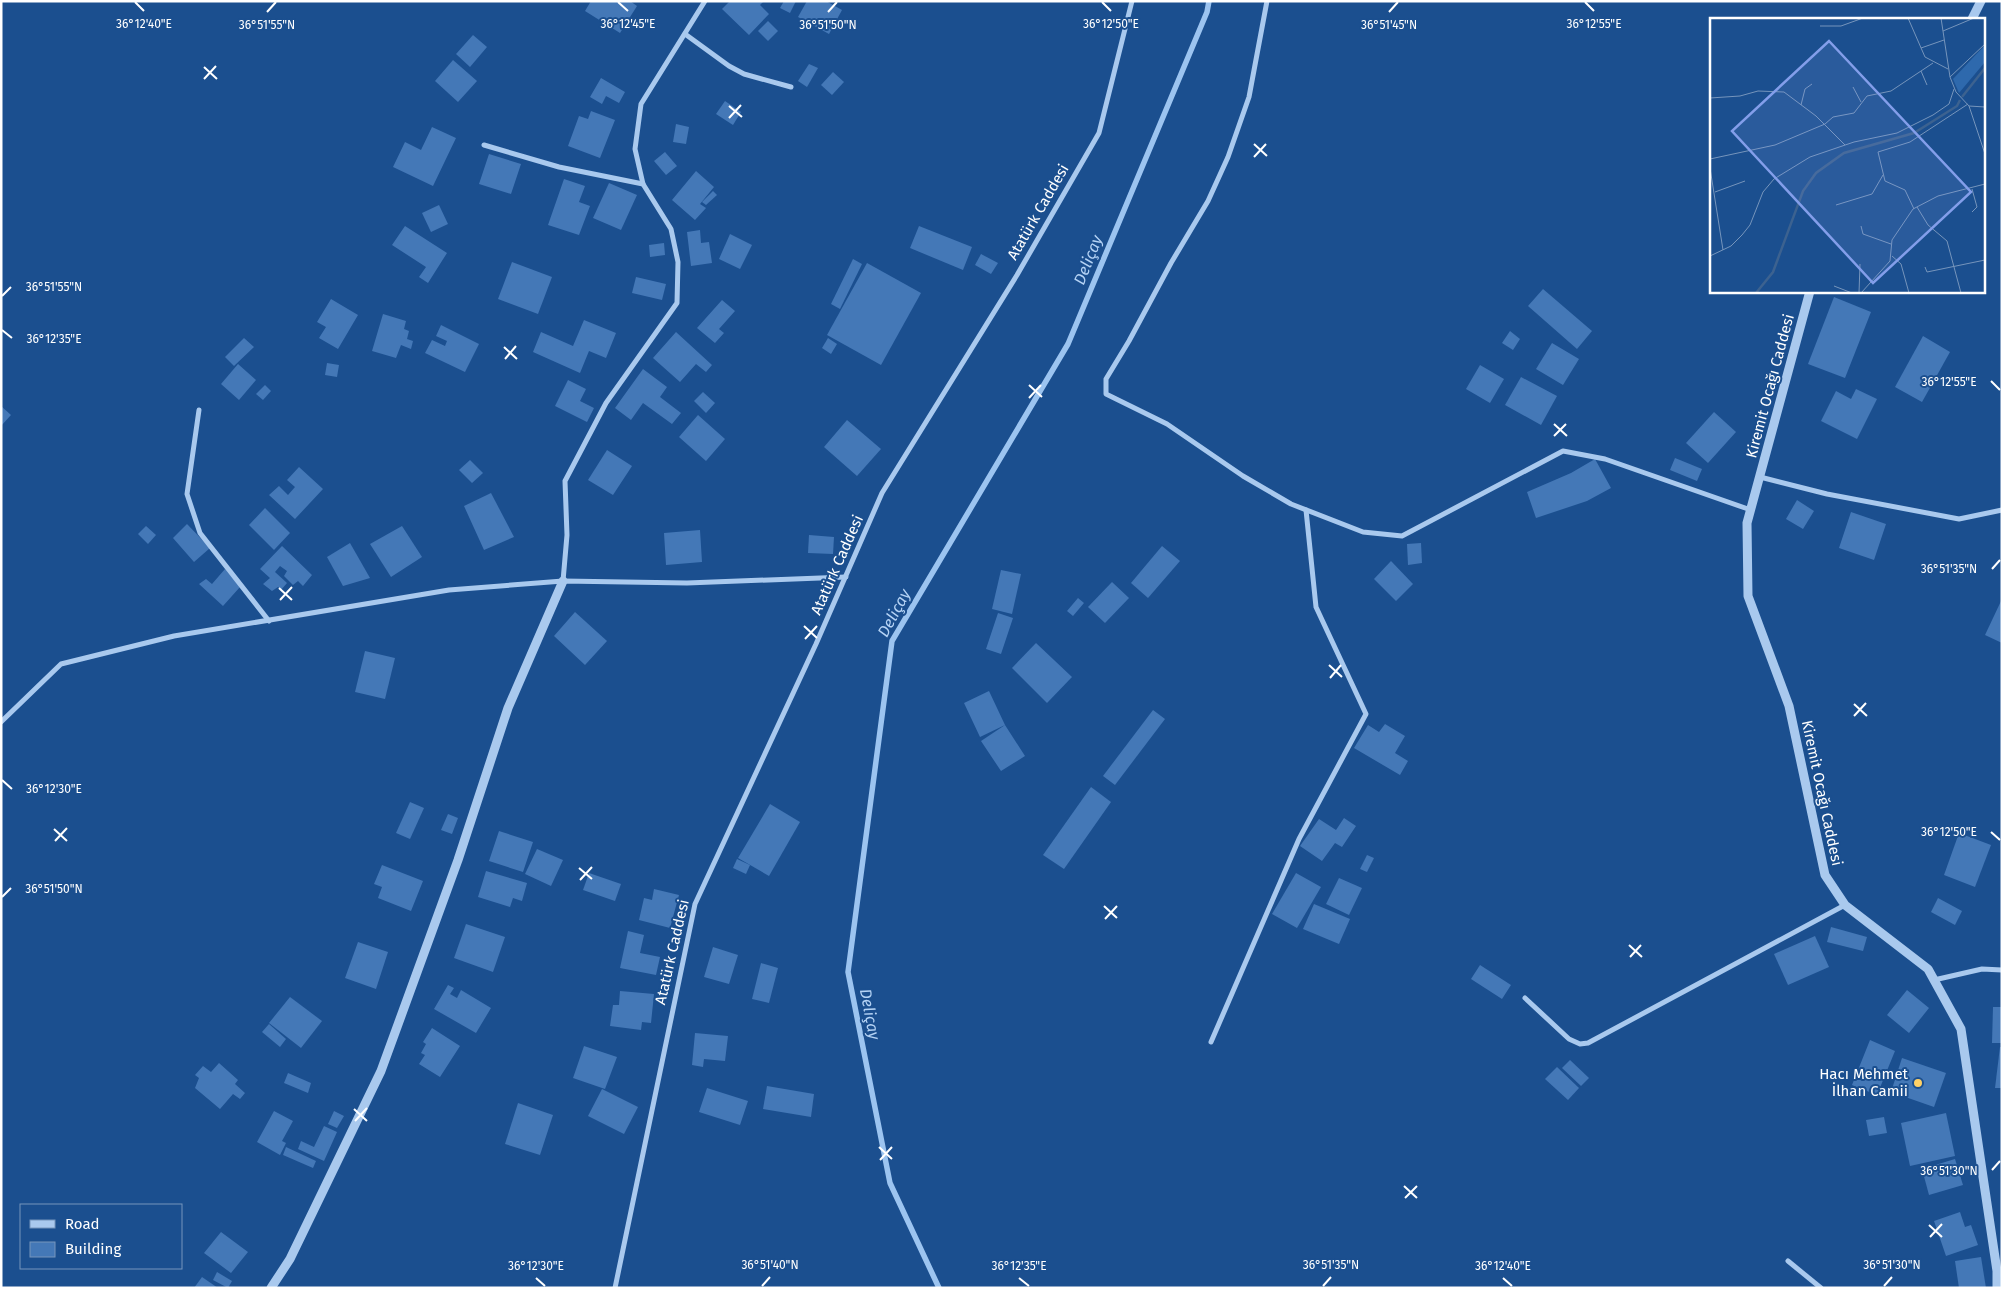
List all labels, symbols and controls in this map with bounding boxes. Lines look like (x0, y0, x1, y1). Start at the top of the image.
text: 36°12'40"E (116, 17, 172, 31)
text: 36°12'45"E (601, 17, 655, 31)
text: 36°12'50"E (1083, 17, 1139, 31)
text: 36°12'55"E (1566, 17, 1622, 31)
text: 36°51'55"N (239, 18, 295, 32)
text: 36°51'50"N (799, 18, 857, 32)
text: 36°51'45"N (1361, 18, 1417, 32)
inset map (1710, 18, 1986, 292)
street label: Atatürk Caddesi (1003, 161, 1073, 263)
water label: Deliçay (1070, 231, 1108, 288)
text: 36°51'55"N (26, 280, 82, 294)
street label: Kiremit Ocağı Caddesi (1742, 312, 1798, 460)
text: 36°12'35"E (26, 332, 82, 346)
text: 36°12'55"E (1921, 375, 1977, 389)
street label: Atatürk Caddesi (807, 512, 867, 618)
text: 36°51'35"N (1921, 562, 1977, 576)
water label: Deliçay (873, 585, 916, 641)
street label: Kiremit Ocağı Caddesi (1798, 719, 1846, 867)
text: 36°12'30"E (26, 782, 82, 796)
text: 36°12'50"E (1921, 825, 1977, 839)
text: 36°51'50"N (25, 882, 83, 896)
street label: Atatürk Caddesi (651, 898, 693, 1006)
water label: Deliçay (855, 987, 884, 1043)
place label: Hacı Mehmet İlhan Camii (1819, 1065, 1909, 1100)
marker: Hacı Mehmet İlhan Camii (1912, 1077, 1924, 1089)
text: 36°51'30"N (1920, 1164, 1978, 1178)
legend (20, 1204, 182, 1269)
text: Road (65, 1215, 100, 1233)
text: Building (65, 1240, 121, 1258)
text: 36°51'40"N (741, 1258, 799, 1272)
text: 36°51'35"N (1303, 1258, 1359, 1272)
text: 36°51'30"N (1863, 1258, 1921, 1272)
text: 36°12'30"E (508, 1259, 564, 1273)
text: 36°12'35"E (991, 1259, 1047, 1273)
text: 36°12'40"E (1475, 1259, 1531, 1273)

